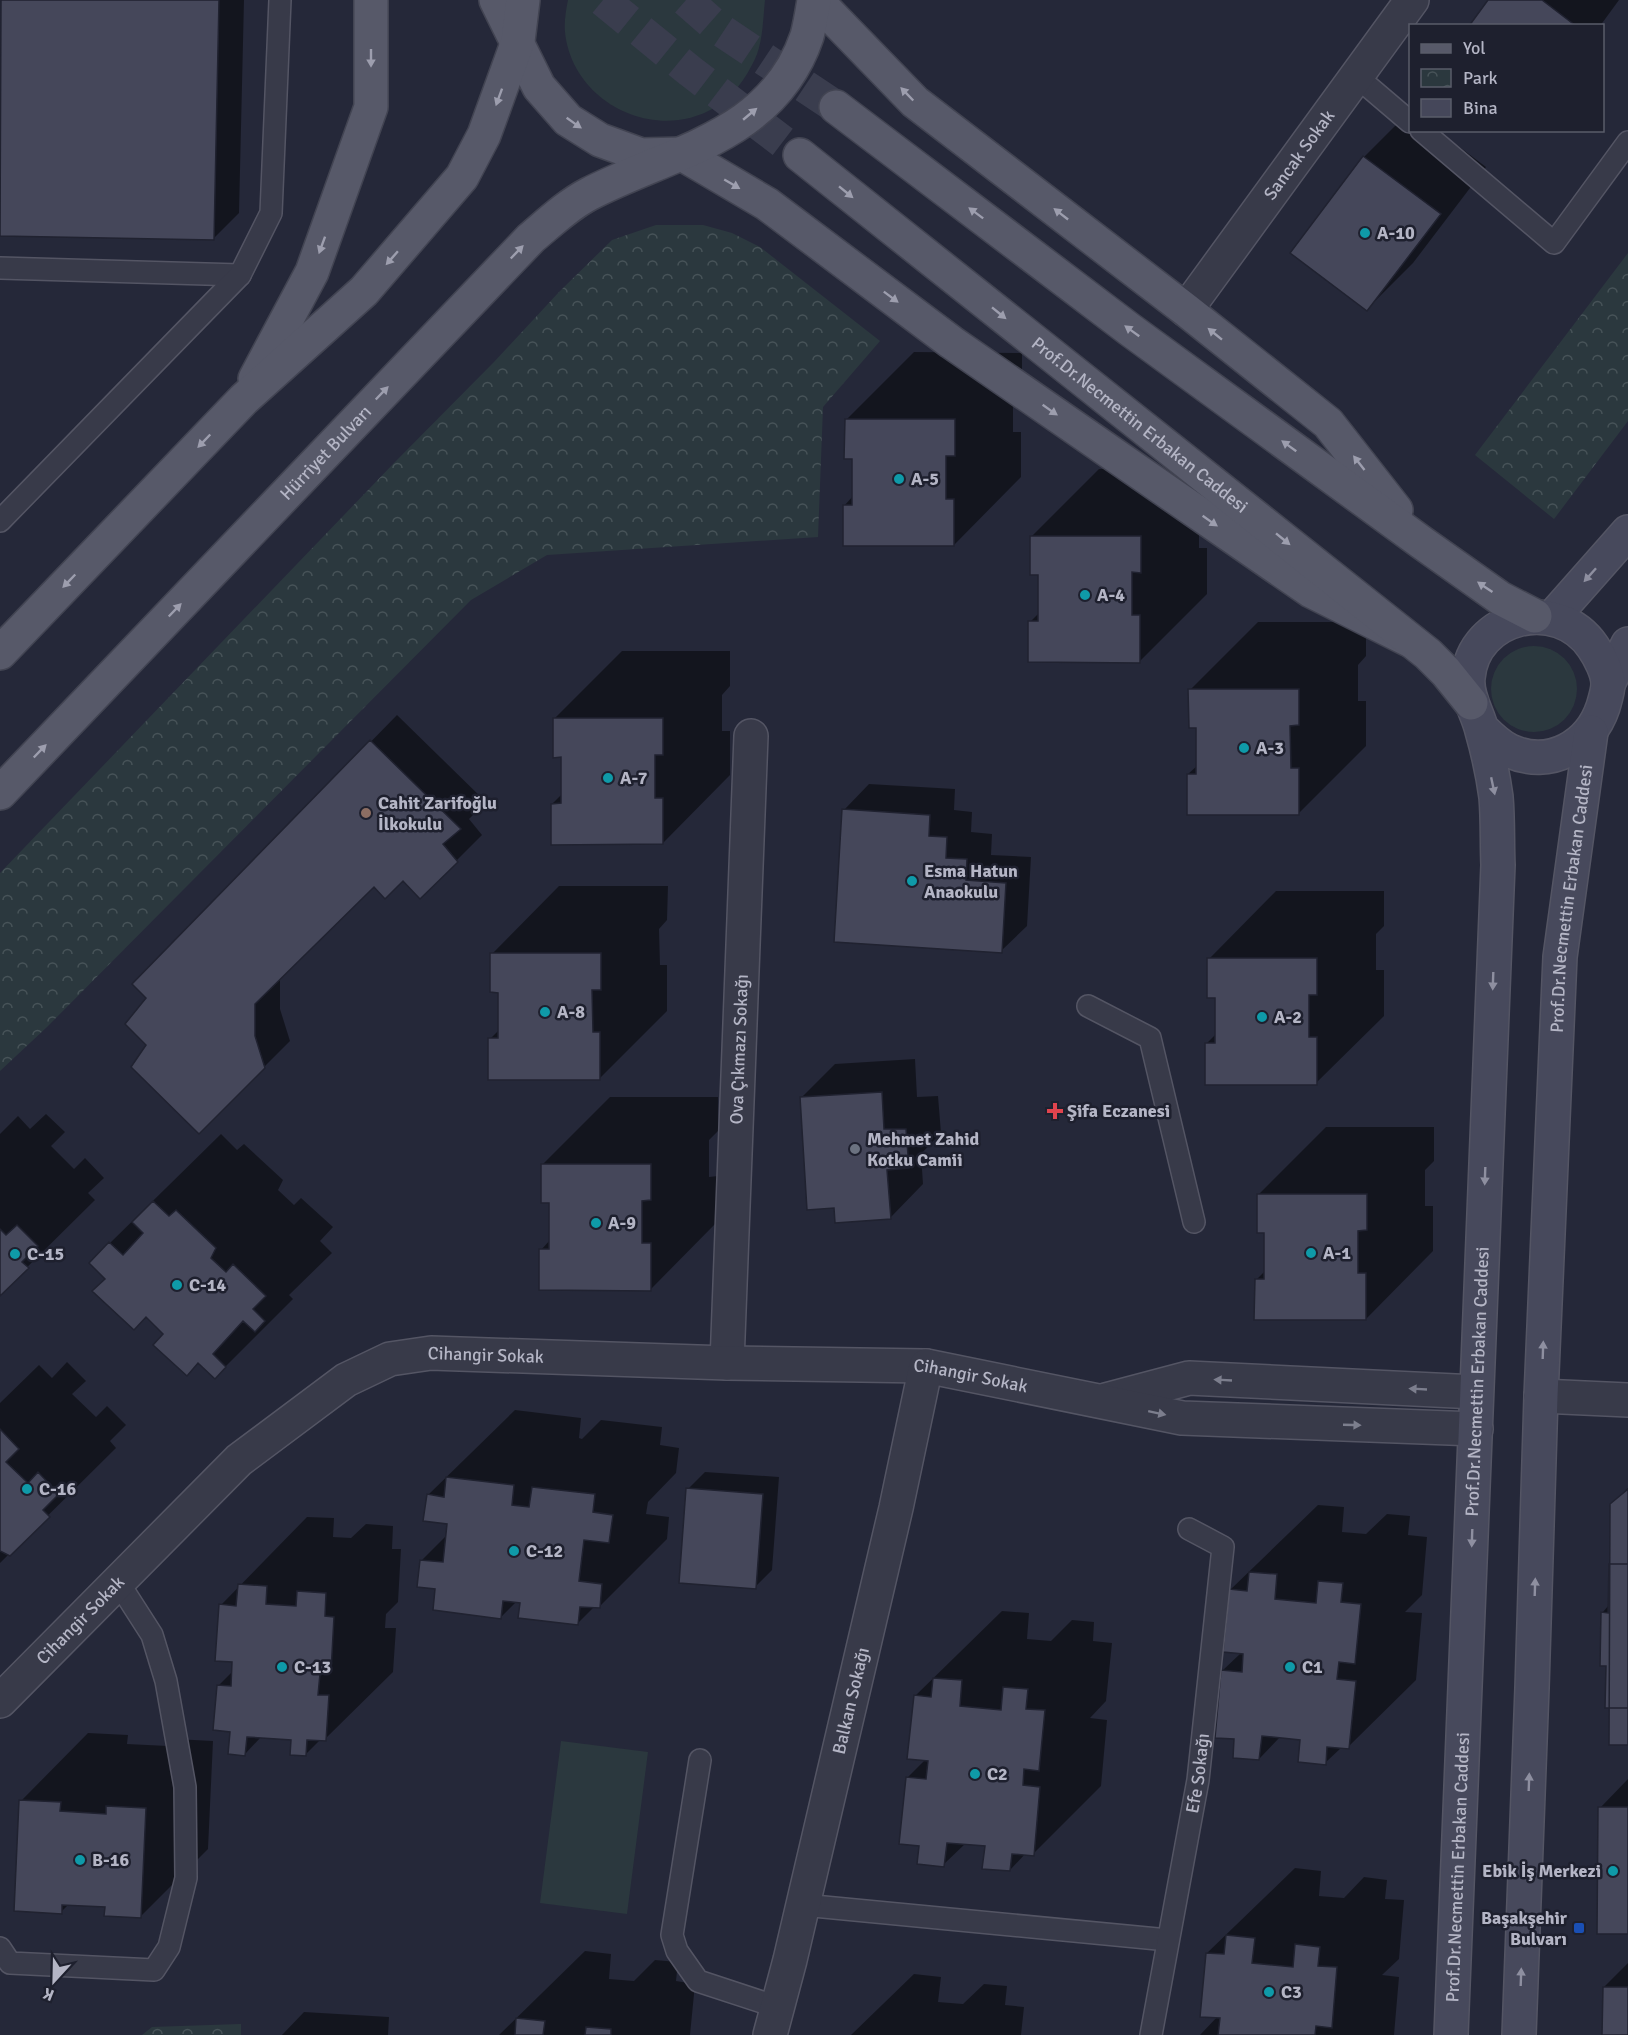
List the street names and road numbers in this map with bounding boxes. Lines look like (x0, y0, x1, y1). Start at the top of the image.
street label: Sancak Sokak (1259, 105, 1339, 204)
street label: Prof.Dr.Necmettin Erbakan Caddesi (1027, 332, 1252, 518)
street label: Hürriyet Bulvarı (275, 401, 376, 505)
street label: Prof.Dr.Necmettin Erbakan Caddesi (1546, 763, 1597, 1033)
street label: Ova Çıkmazı Sokağı (725, 974, 753, 1125)
street label: Prof.Dr.Necmettin Erbakan Caddesi (1461, 1246, 1494, 1517)
street label: Cihangir Sokak (427, 1342, 544, 1368)
street label: Cihangir Sokak (913, 1355, 1030, 1397)
street label: Cihangir Sokak (32, 1571, 129, 1669)
street label: Balkan Sokağı (828, 1645, 874, 1756)
street label: Efe Sokağı (1181, 1732, 1214, 1815)
street label: Prof.Dr.Necmettin Erbakan Caddesi (1441, 1732, 1474, 2003)

